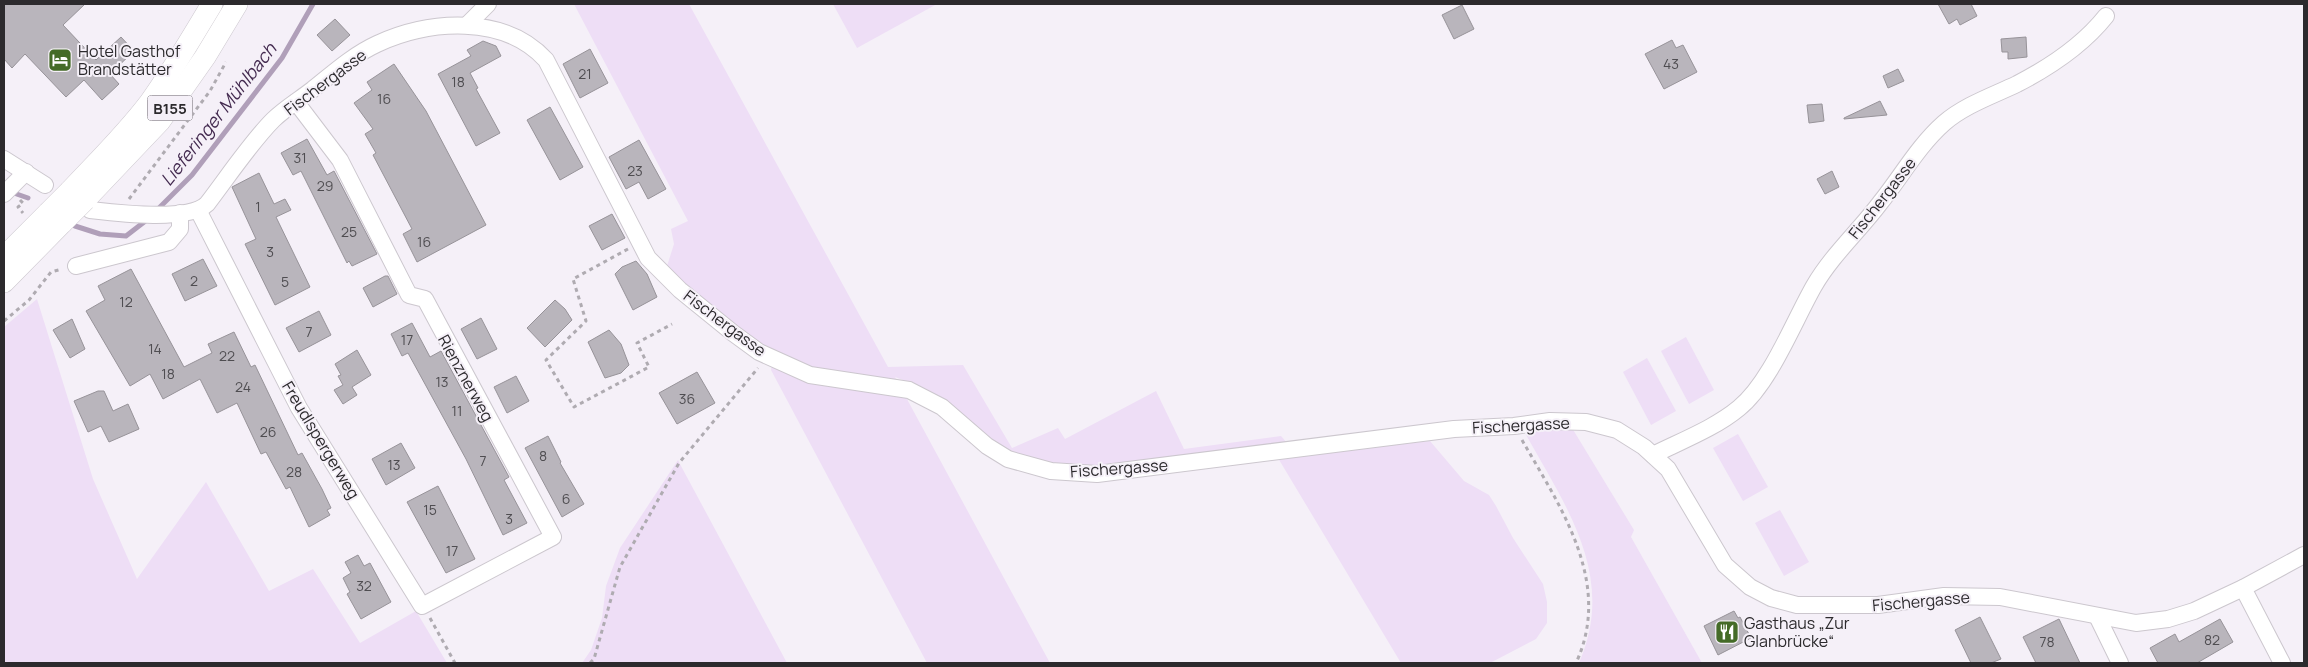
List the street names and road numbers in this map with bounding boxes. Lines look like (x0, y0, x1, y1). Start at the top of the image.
street label: Fischergasse (279, 44, 371, 120)
road number: B155 (148, 96, 192, 120)
street label: Fischergasse (1843, 153, 1921, 243)
street label: Fischergasse (679, 285, 771, 361)
street label: Rienznerweg (433, 331, 499, 425)
street label: Freudlspergerweg (277, 377, 365, 503)
street label: Fischergasse (1472, 411, 1570, 439)
street label: Fischergasse (1069, 454, 1169, 482)
street label: Fischergasse (1871, 586, 1971, 616)

